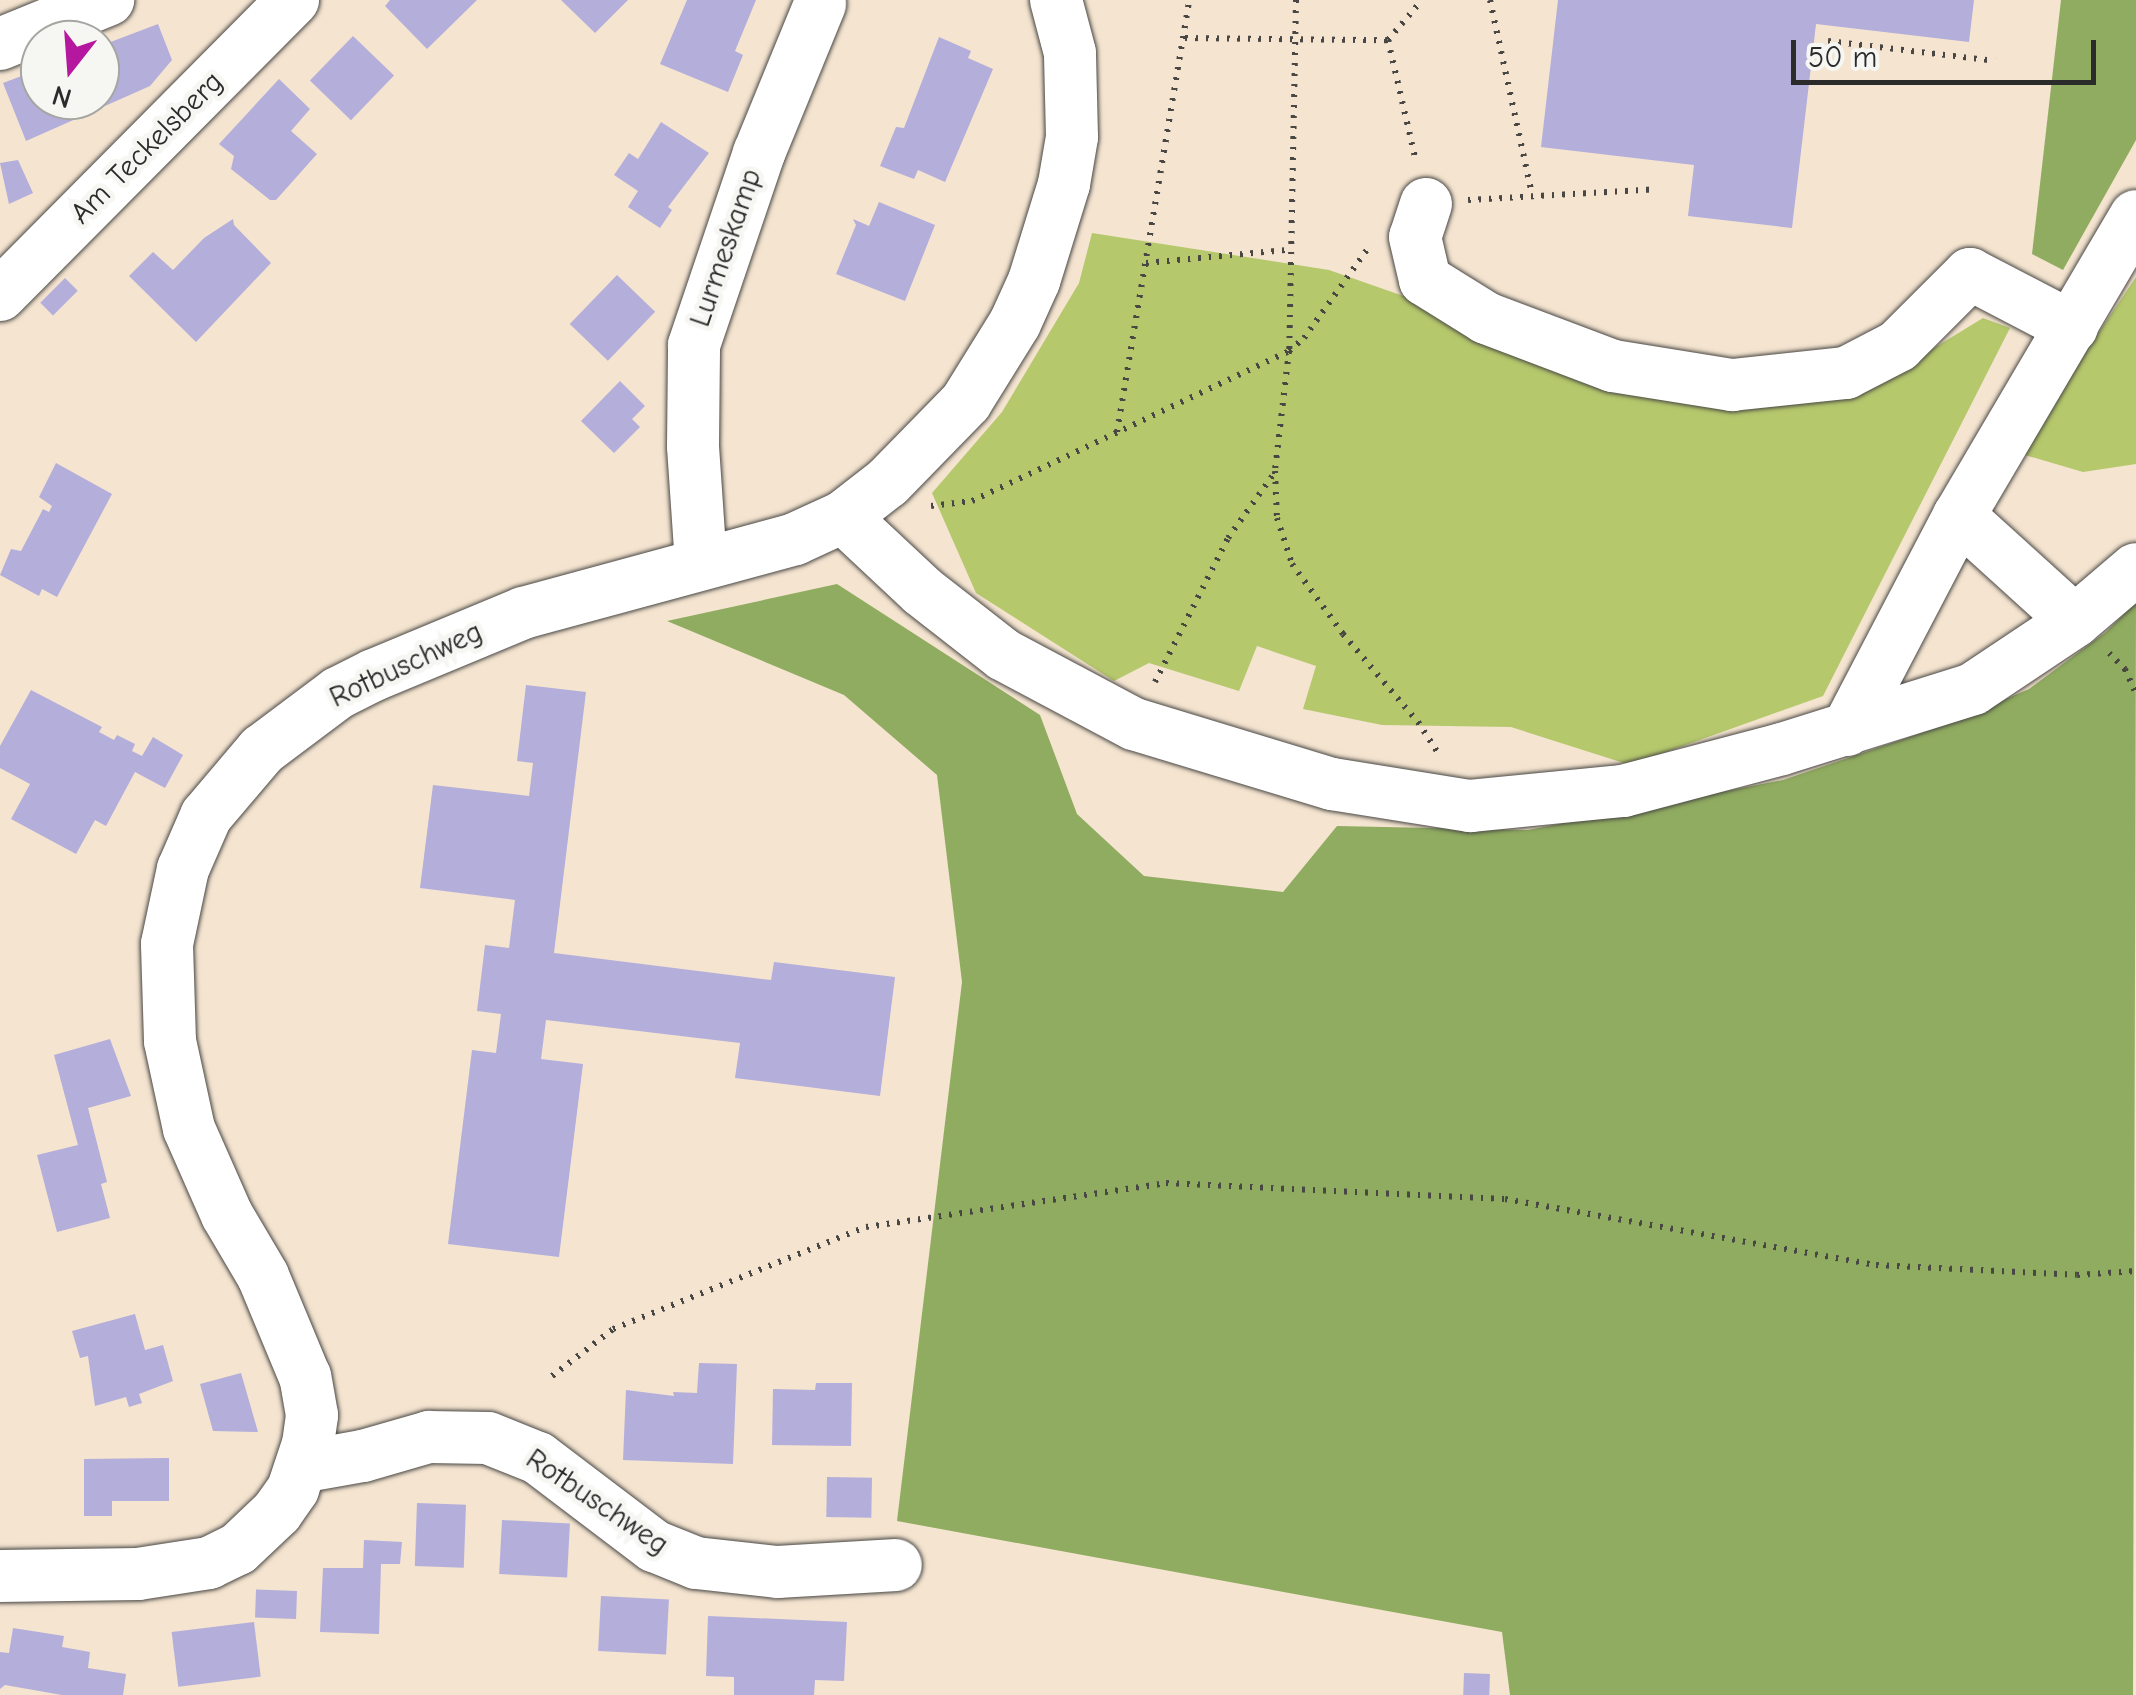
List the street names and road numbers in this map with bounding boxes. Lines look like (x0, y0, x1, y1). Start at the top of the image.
street label: Am Teckelsberg (63, 64, 231, 232)
street label: Lurmeskamp (682, 164, 770, 332)
street label: Rotbuschweg (324, 614, 488, 716)
street label: Rotbuschweg (519, 1441, 675, 1563)

